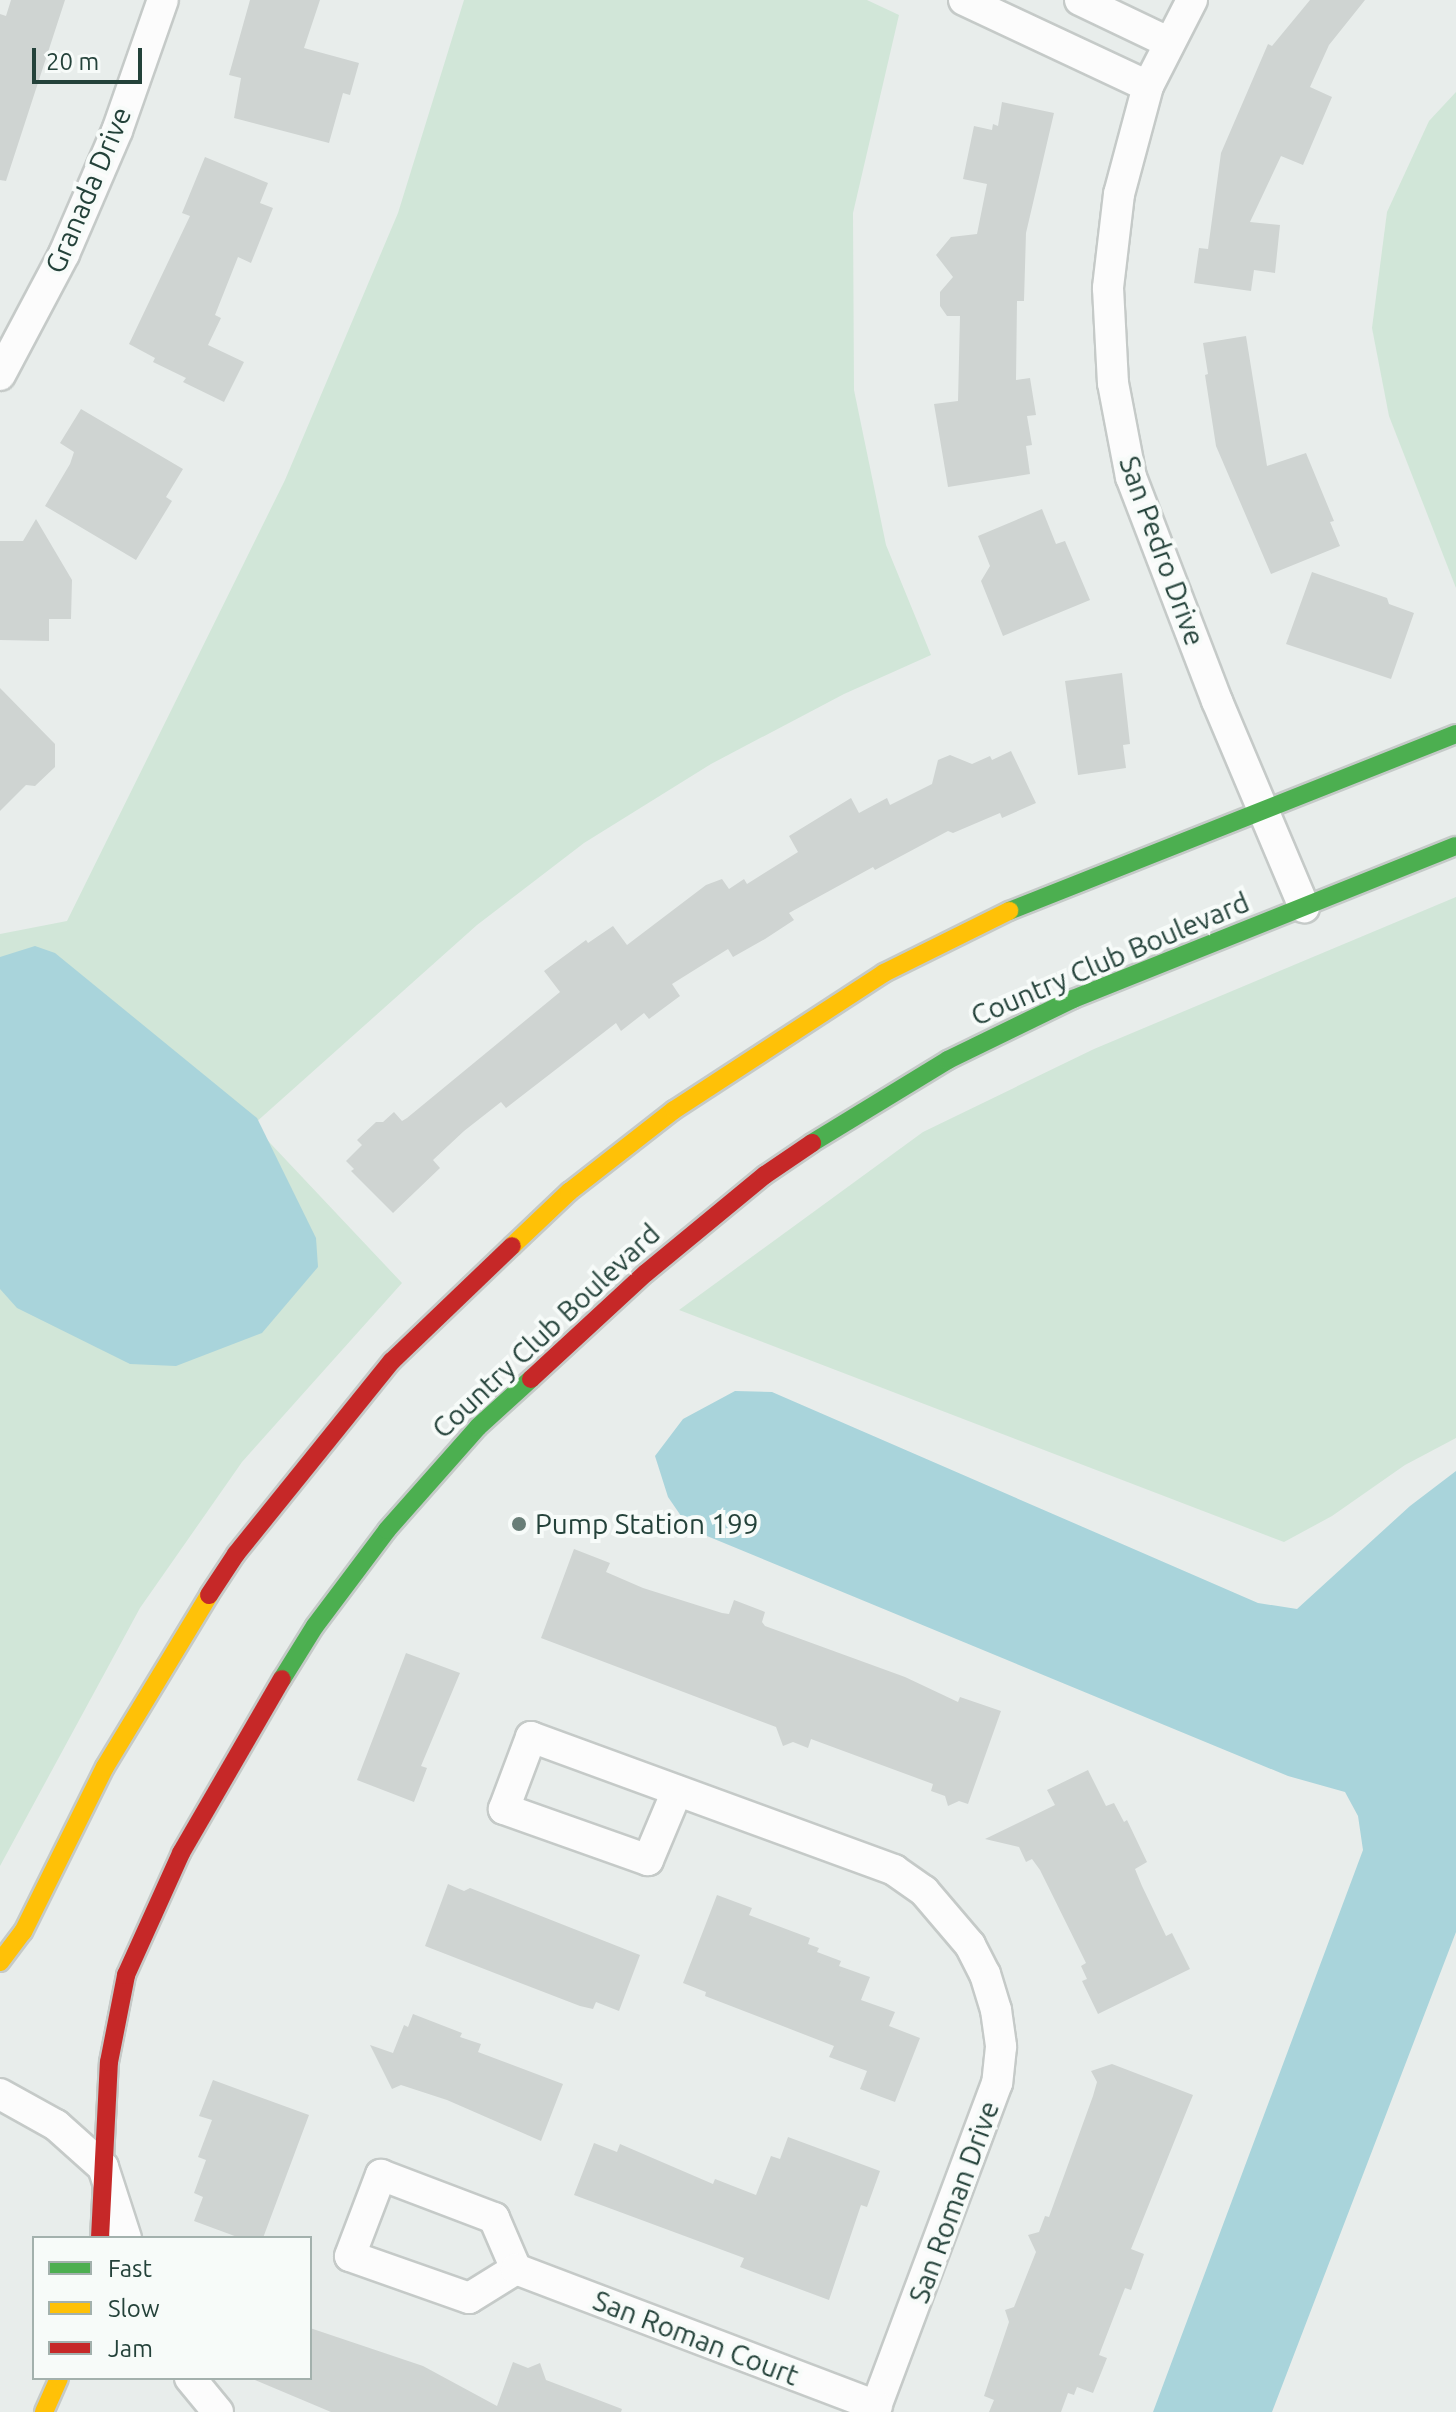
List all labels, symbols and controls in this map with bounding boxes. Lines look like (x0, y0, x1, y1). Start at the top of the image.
scale bar (36, 32, 146, 82)
text: 20 m (46, 48, 99, 75)
street label: Granada Drive (38, 102, 138, 278)
street label: San Pedro Drive (1112, 452, 1212, 650)
street label: Country Club Boulevard (966, 885, 1254, 1033)
street label: Country Club Boulevard (425, 1217, 667, 1445)
place label: Pump Station 199 (535, 1507, 759, 1541)
marker: Pump Station 199 (510, 1515, 528, 1533)
street label: San Roman Drive (902, 2096, 1006, 2308)
legend (32, 2236, 312, 2380)
text: Fast (108, 2255, 152, 2282)
street label: San Roman Court (589, 2283, 803, 2393)
text: Slow (108, 2295, 160, 2322)
text: Jam (108, 2335, 153, 2362)

